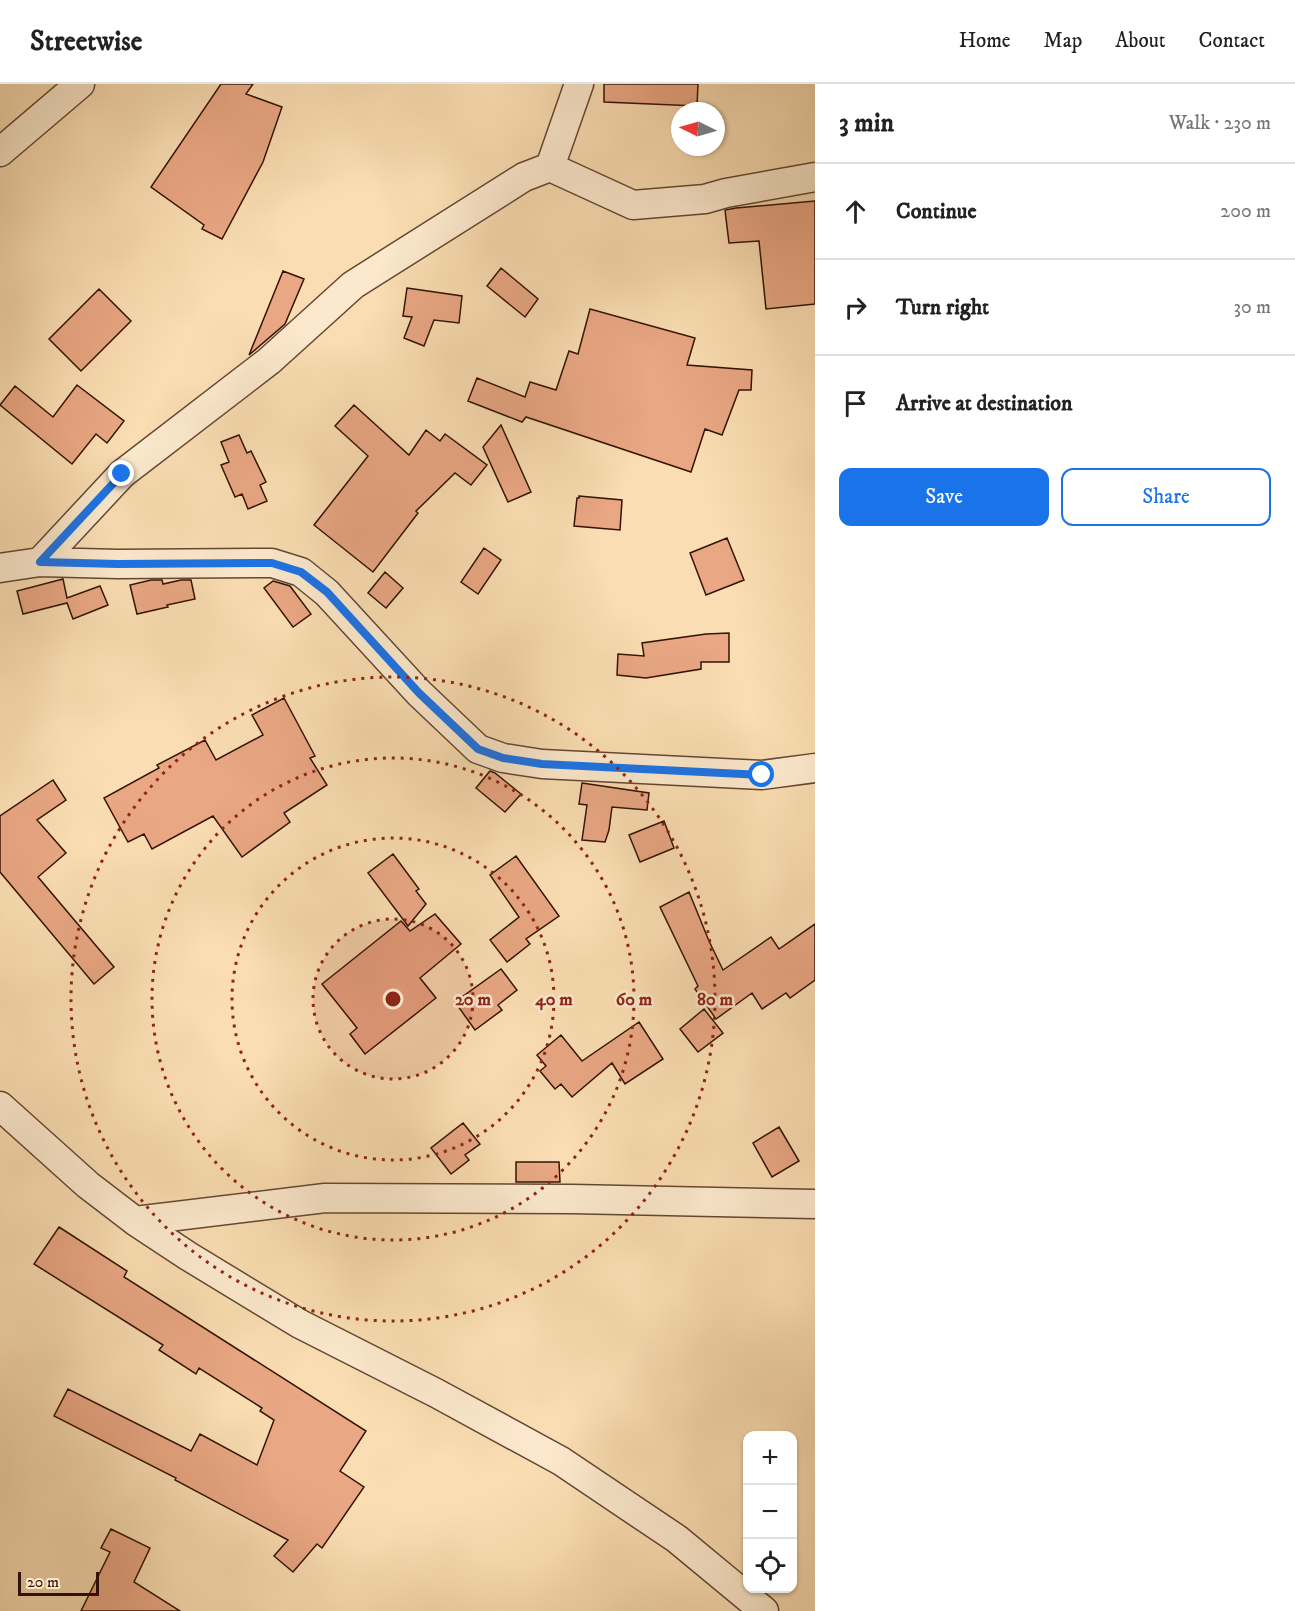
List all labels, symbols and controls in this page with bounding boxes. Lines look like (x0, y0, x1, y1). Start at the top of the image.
text: Streetwise (30, 24, 142, 59)
text: Home (959, 28, 1011, 54)
text: Map (1044, 28, 1082, 54)
text: About (1115, 28, 1166, 54)
text: Contact (1199, 28, 1265, 54)
north arrow (671, 102, 725, 156)
text: 3 min (839, 107, 894, 140)
text: Walk · 230 m (1169, 111, 1271, 136)
icon: ahead (839, 195, 872, 228)
text: Continue (896, 198, 977, 225)
text: 200 m (1220, 199, 1271, 224)
icon: right (839, 291, 872, 324)
text: Turn right (896, 294, 989, 321)
text: 30 m (1233, 295, 1271, 320)
icon: arrive (839, 387, 872, 420)
text: Arrive at destination (896, 390, 1073, 417)
route end (108, 460, 134, 486)
button: Save (839, 468, 1049, 526)
button: Share (1061, 468, 1271, 526)
route start (748, 761, 774, 787)
centre of rings (383, 989, 403, 1009)
text: 20 m (455, 989, 491, 1011)
text: 40 m (534, 989, 573, 1011)
text: 60 m (616, 989, 653, 1011)
text: 80 m (697, 989, 734, 1011)
map controls (743, 1431, 797, 1593)
button: + (743, 1431, 797, 1485)
button: − (743, 1485, 797, 1539)
button: locate (743, 1539, 797, 1593)
scale bar (18, 1569, 99, 1596)
text: 20 m (27, 1572, 59, 1592)

